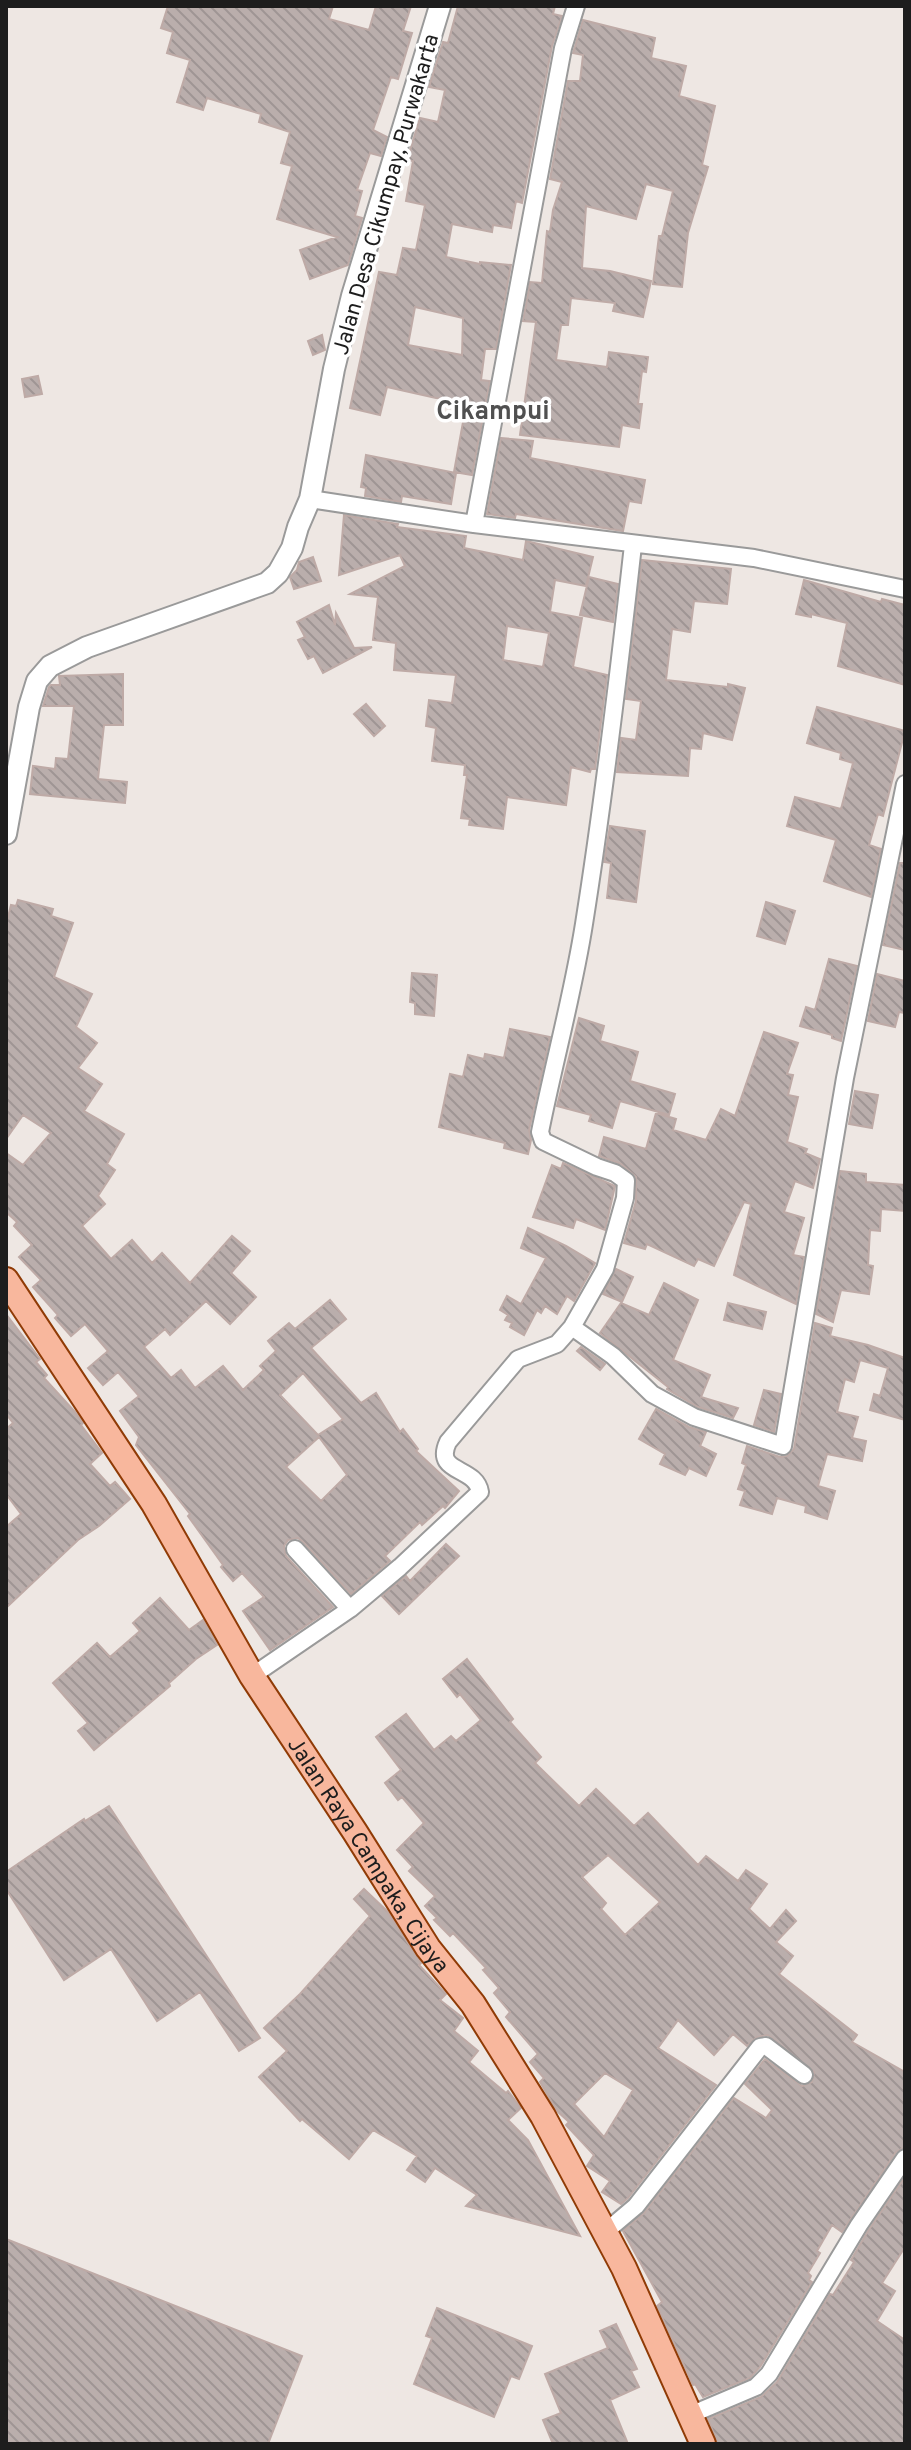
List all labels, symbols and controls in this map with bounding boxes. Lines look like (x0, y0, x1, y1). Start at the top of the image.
street label: Jalan Desa Cikumpay, Purwakarta (329, 31, 446, 358)
district label: Cikampui (436, 396, 550, 429)
street label: Jalan Raya Campaka, Cijaya (280, 1733, 454, 1979)

